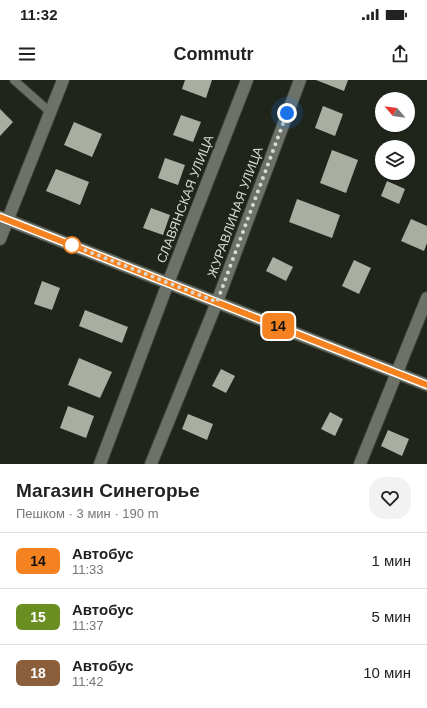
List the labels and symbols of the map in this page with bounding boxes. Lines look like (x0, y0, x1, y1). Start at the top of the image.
north arrow (375, 92, 415, 132)
your location (277, 103, 297, 123)
street label: СЛАВЯНСКАЯ УЛИЦА (154, 133, 216, 265)
street label: ЖУРАВЛИНАЯ УЛИЦА (204, 144, 266, 280)
unlabelled marker (63, 236, 81, 254)
line badge: 14 (260, 313, 296, 339)

